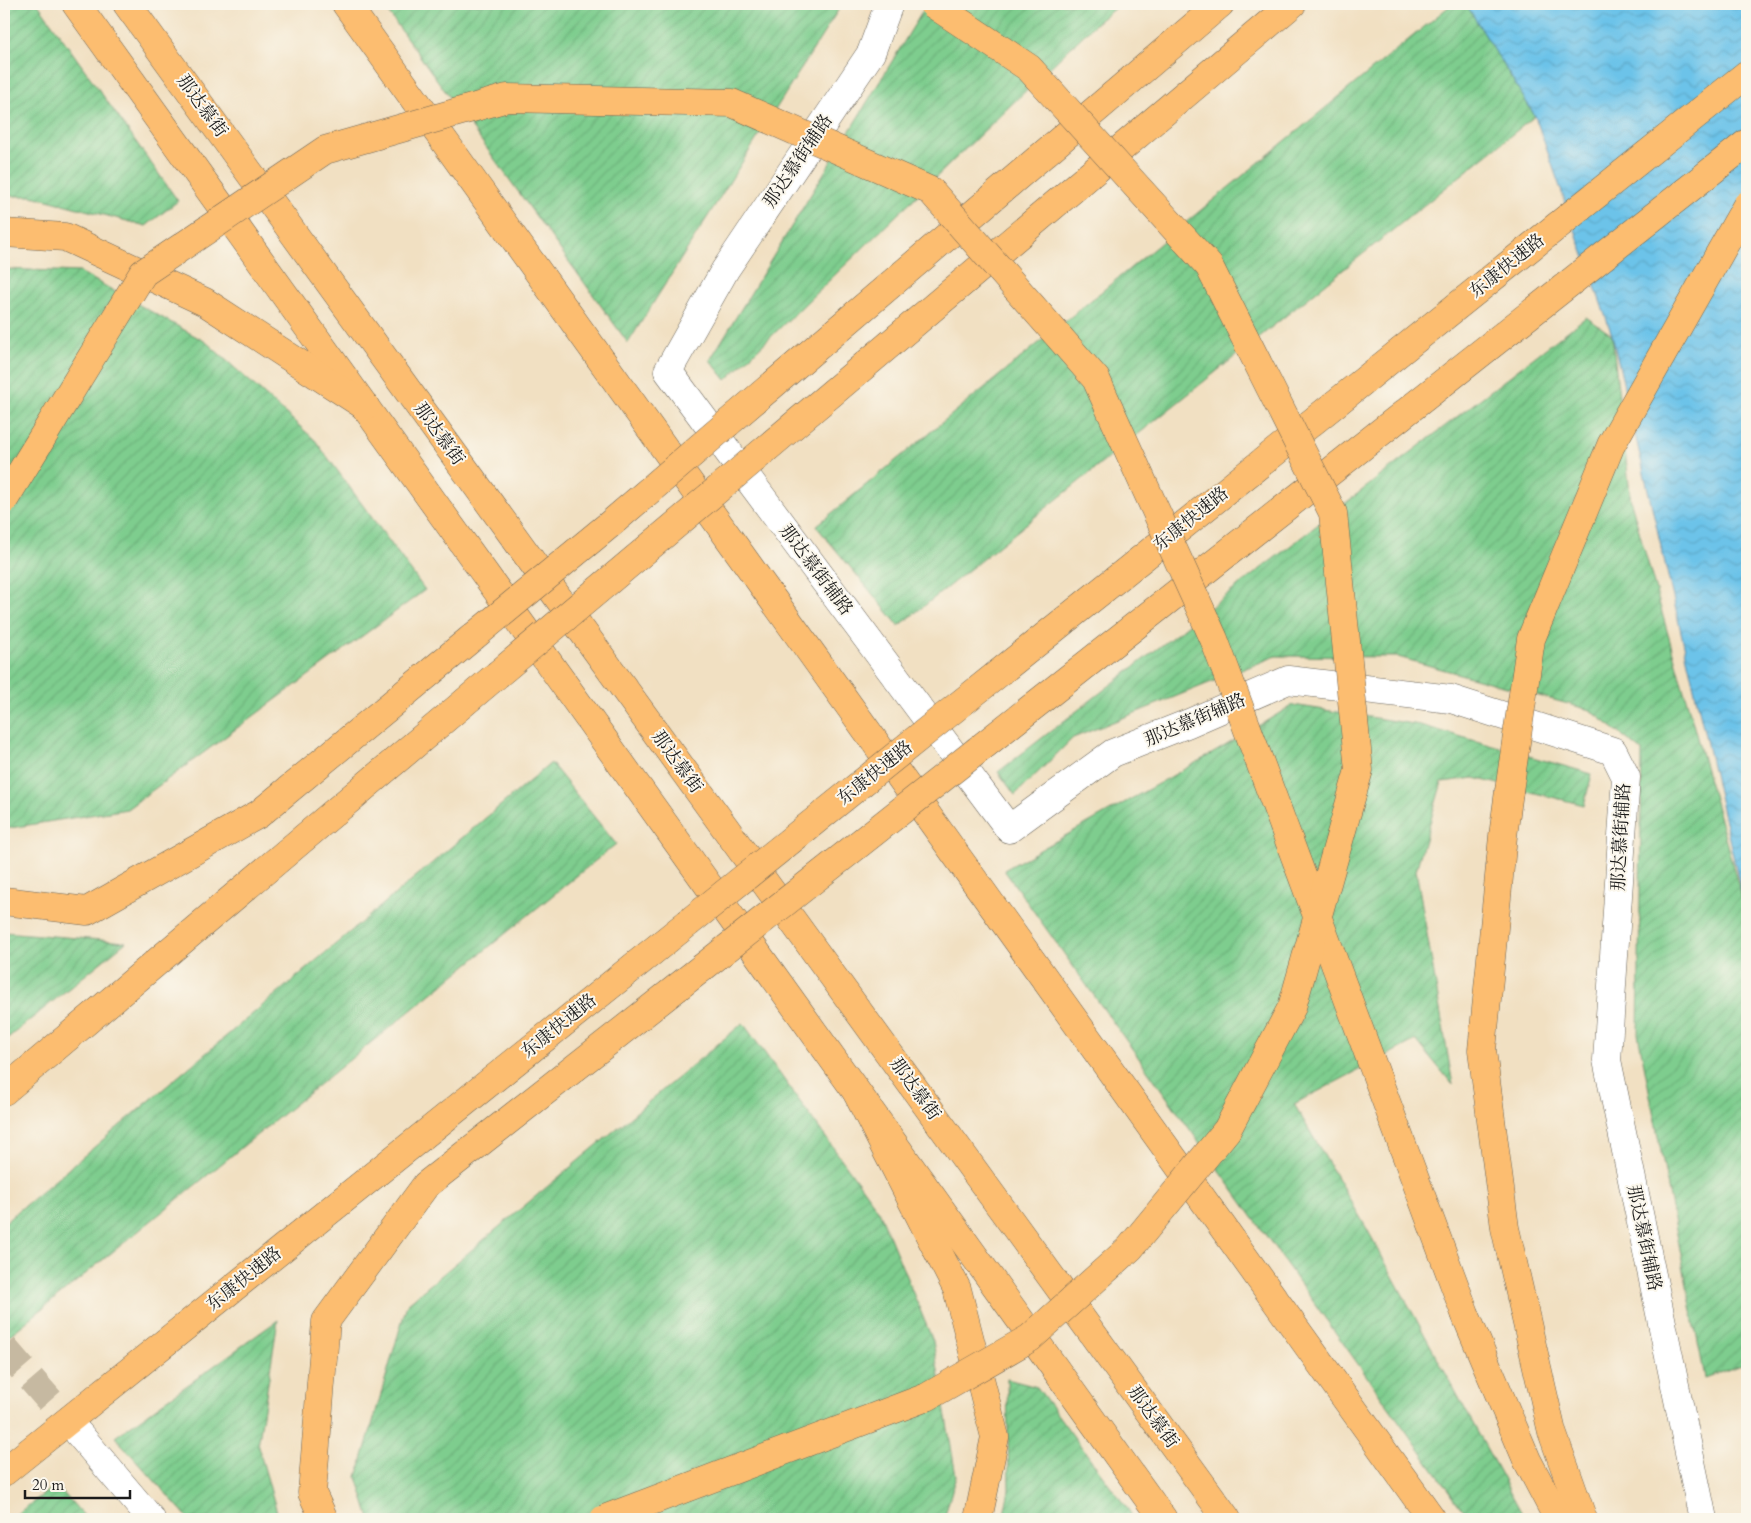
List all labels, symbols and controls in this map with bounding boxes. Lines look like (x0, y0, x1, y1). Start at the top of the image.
street label: 那达慕街 (171, 70, 233, 142)
street label: 那达慕街辅路 (757, 109, 839, 213)
street label: 东康快速路 (1464, 228, 1550, 304)
street label: 那达慕街 (408, 398, 470, 470)
street label: 东康快速路 (1148, 481, 1234, 557)
street label: 那达慕街辅路 (774, 519, 858, 621)
street label: 那达慕街辅路 (1140, 687, 1250, 753)
street label: 那达慕街 (646, 726, 708, 798)
street label: 东康快速路 (832, 735, 918, 811)
street label: 那达慕街辅路 (1606, 782, 1636, 892)
street label: 东康快速路 (516, 988, 602, 1064)
street label: 那达慕街 (884, 1053, 946, 1125)
street label: 那达慕街辅路 (1621, 1183, 1667, 1293)
street label: 东康快速路 (201, 1241, 287, 1317)
street label: 那达慕街 (1122, 1381, 1184, 1453)
scale bar (25, 1468, 130, 1500)
text: 20 m (32, 1475, 64, 1495)

